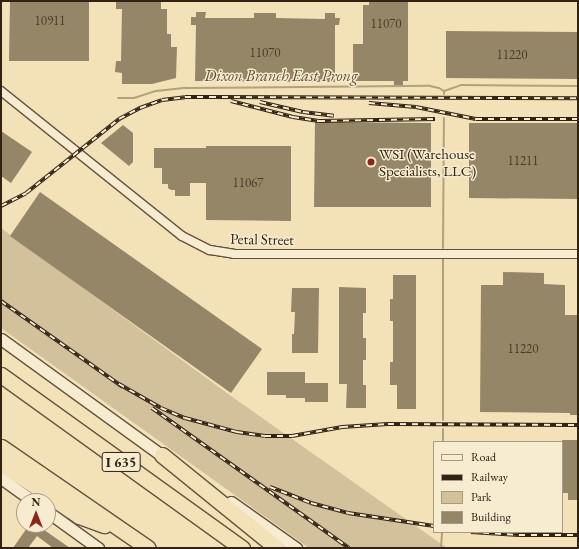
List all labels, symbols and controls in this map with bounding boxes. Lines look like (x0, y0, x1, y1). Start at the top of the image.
house number: 10911 (34, 13, 66, 29)
house number: 11070 (370, 16, 402, 32)
house number: 11070 (249, 45, 281, 61)
house number: 11220 (496, 47, 528, 63)
water label: Dixon Branch East Prong (204, 66, 358, 86)
place label: WSI (Warehouse Specialists, LLC) (379, 144, 476, 179)
house number: 11211 (507, 153, 539, 169)
marker: WSI (Warehouse Specialists, LLC) (366, 157, 376, 167)
house number: 11067 (232, 175, 264, 191)
street label: Petal Street (230, 229, 294, 249)
house number: 11220 (507, 341, 539, 357)
legend (433, 441, 563, 533)
text: Road (471, 449, 496, 465)
road number: I 635 (101, 450, 141, 474)
text: Railway (471, 469, 508, 485)
text: Park (471, 489, 491, 505)
north arrow (16, 493, 56, 533)
text: N (32, 495, 40, 509)
text: Building (471, 509, 511, 525)

